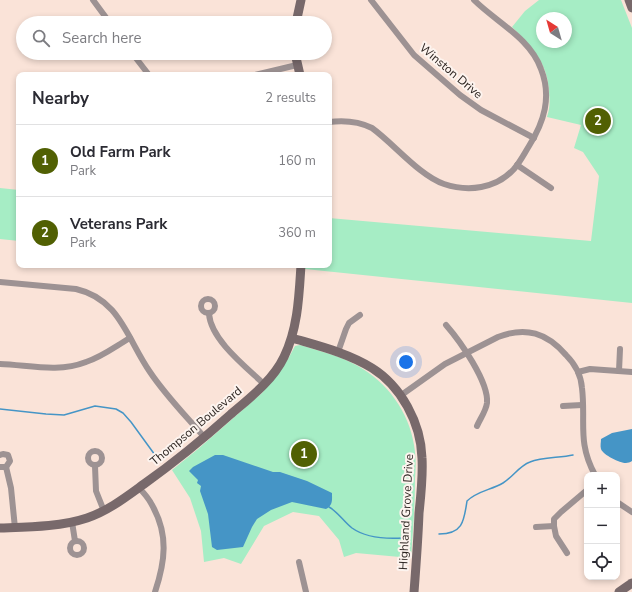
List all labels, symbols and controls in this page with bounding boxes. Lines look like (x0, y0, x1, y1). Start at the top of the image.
north arrow (536, 12, 572, 48)
search box (16, 16, 332, 60)
icon: search (30, 27, 52, 49)
text: Search here (62, 28, 142, 48)
street label: Winston Drive (416, 40, 486, 102)
text: Nearby (32, 87, 89, 110)
text: 2 results (265, 89, 316, 107)
pin: 2 (585, 106, 611, 136)
text: Old Farm Park (70, 142, 171, 162)
text: 1 (41, 152, 49, 170)
text: 160 m (278, 152, 316, 170)
text: Park (70, 162, 96, 180)
text: Veterans Park (70, 214, 167, 234)
text: 2 (41, 224, 49, 242)
text: 360 m (278, 224, 316, 242)
text: Park (70, 234, 96, 252)
your location (396, 352, 416, 372)
street label: Thompson Boulevard (147, 383, 245, 469)
pin: 1 (291, 439, 317, 469)
street label: Highland Grove Drive (395, 454, 417, 570)
map controls (584, 472, 620, 580)
button: + (584, 472, 620, 508)
button: − (584, 508, 620, 544)
button: locate (584, 544, 620, 580)

